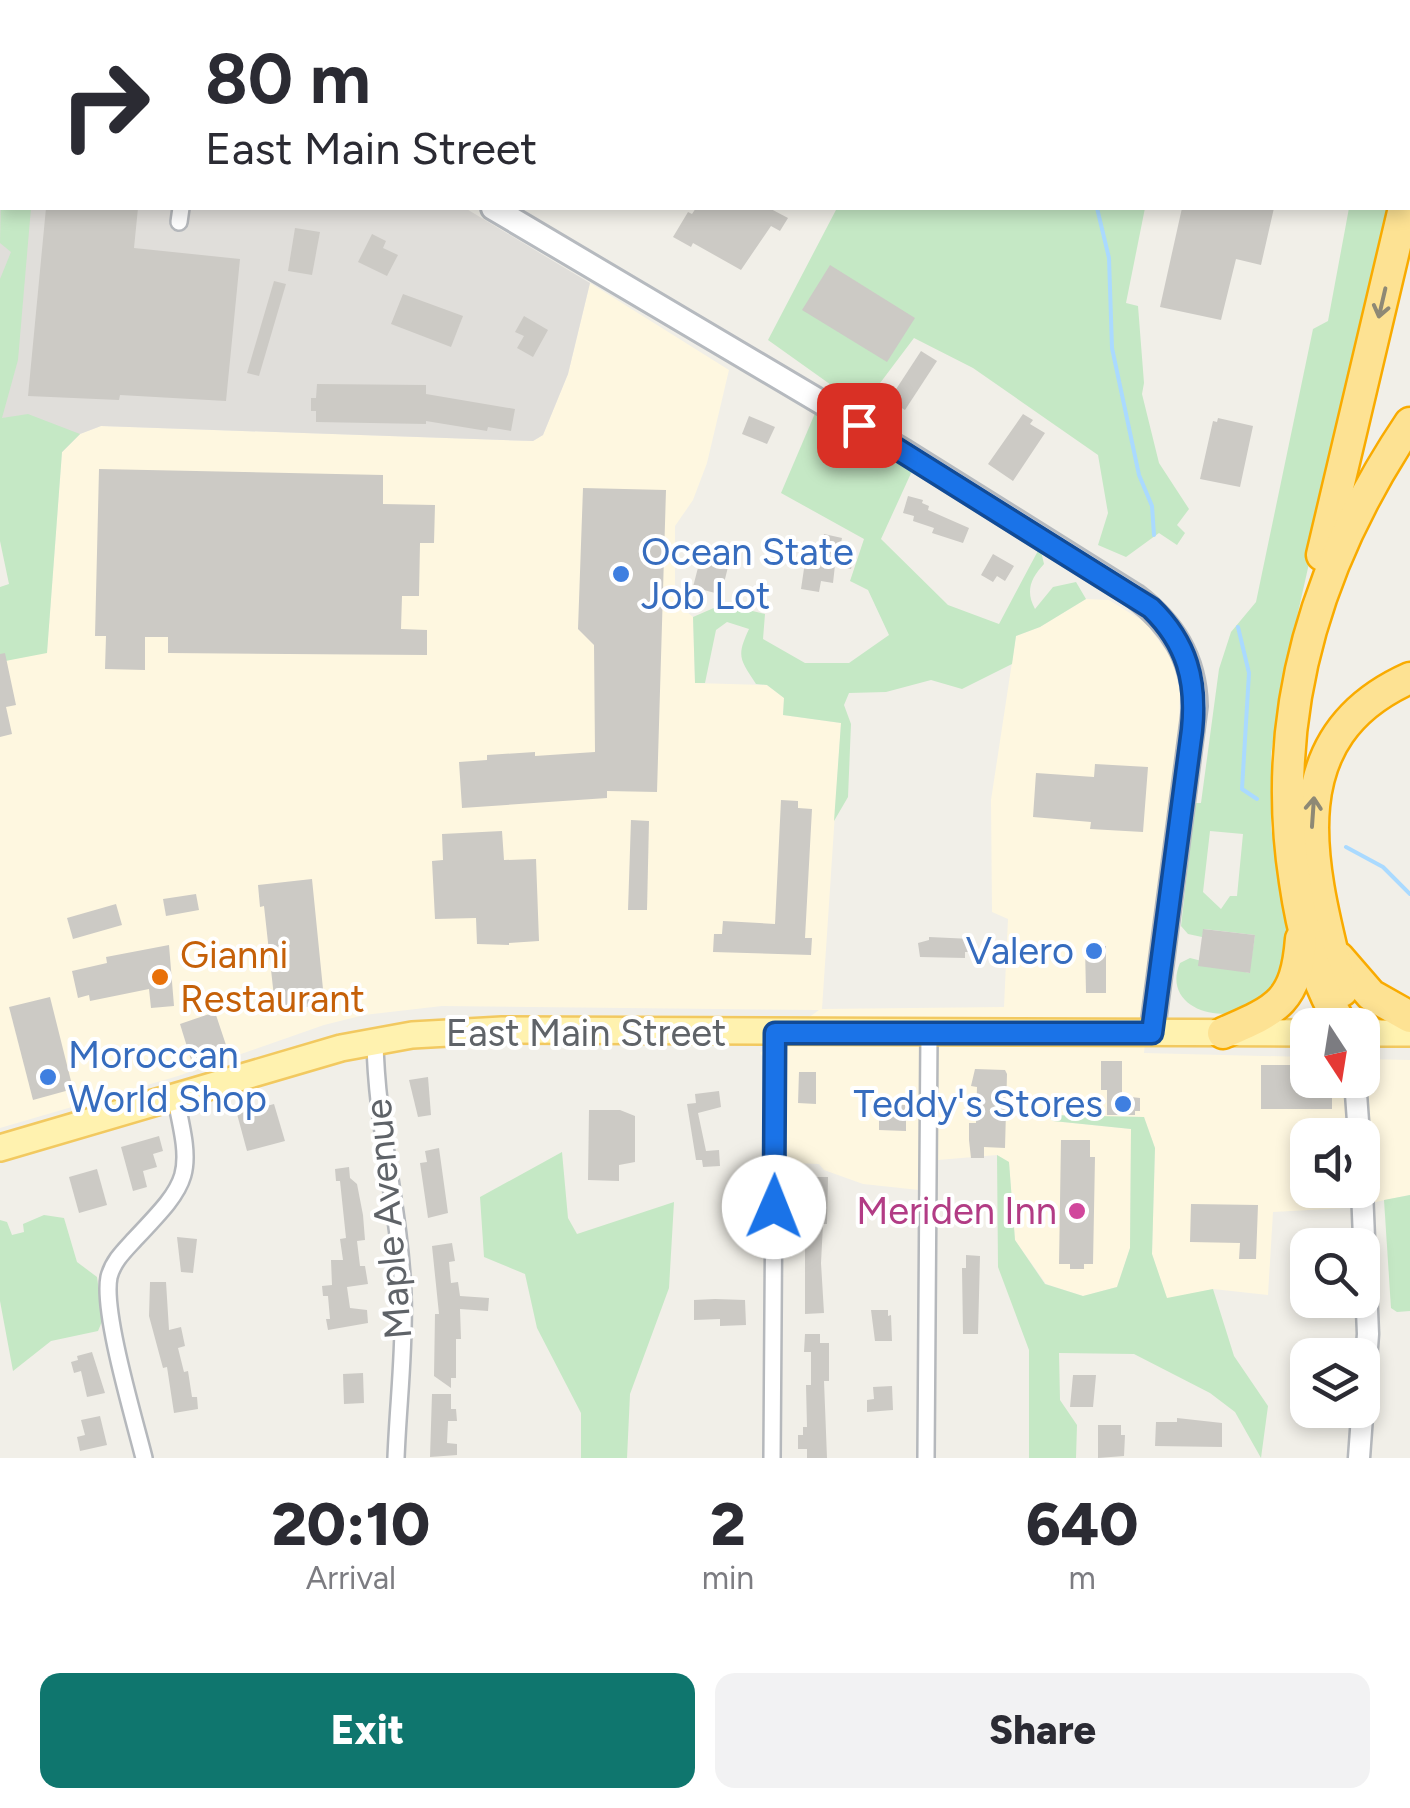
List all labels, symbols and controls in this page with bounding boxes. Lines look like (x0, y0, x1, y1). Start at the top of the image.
text: 80 m (205, 36, 371, 121)
icon: right (40, 40, 170, 170)
text: East Main Street (205, 121, 537, 175)
one-way arrow (1372, 286, 1390, 318)
pin (817, 383, 902, 468)
icon: arrive (832, 398, 887, 453)
place label: Ocean State Job Lot (641, 529, 854, 619)
marker: Ocean State Job Lot (610, 563, 632, 585)
one-way arrow (1304, 796, 1323, 829)
place label: Valero (966, 928, 1074, 974)
place label: Gianni Restaurant (180, 932, 365, 1022)
marker: Valero (1083, 940, 1105, 962)
marker: Gianni Restaurant (149, 966, 171, 988)
north arrow (1290, 1008, 1380, 1098)
map controls (1290, 1008, 1380, 1428)
street label: East Main Street (446, 1010, 726, 1056)
place label: Moroccan World Shop (68, 1032, 267, 1122)
marker: Moroccan World Shop (37, 1066, 59, 1088)
place label: Teddy's Stores (853, 1081, 1103, 1127)
marker: Teddy's Stores (1112, 1093, 1134, 1115)
street label: Maple Avenue (355, 1097, 421, 1341)
button: sound (1290, 1118, 1380, 1208)
position arrow (722, 1155, 826, 1259)
place label: Meriden Inn (856, 1188, 1057, 1234)
marker: Meriden Inn (1066, 1200, 1088, 1222)
button: search (1290, 1228, 1380, 1318)
button: layers (1290, 1338, 1380, 1428)
text: 20:10 (272, 1488, 430, 1560)
text: 2 (710, 1488, 746, 1560)
text: 640 (1026, 1488, 1138, 1560)
text: Arrival (306, 1559, 396, 1597)
text: min (702, 1559, 754, 1597)
text: m (1068, 1559, 1096, 1597)
button: Exit (40, 1673, 695, 1788)
button: Share (715, 1673, 1370, 1788)

